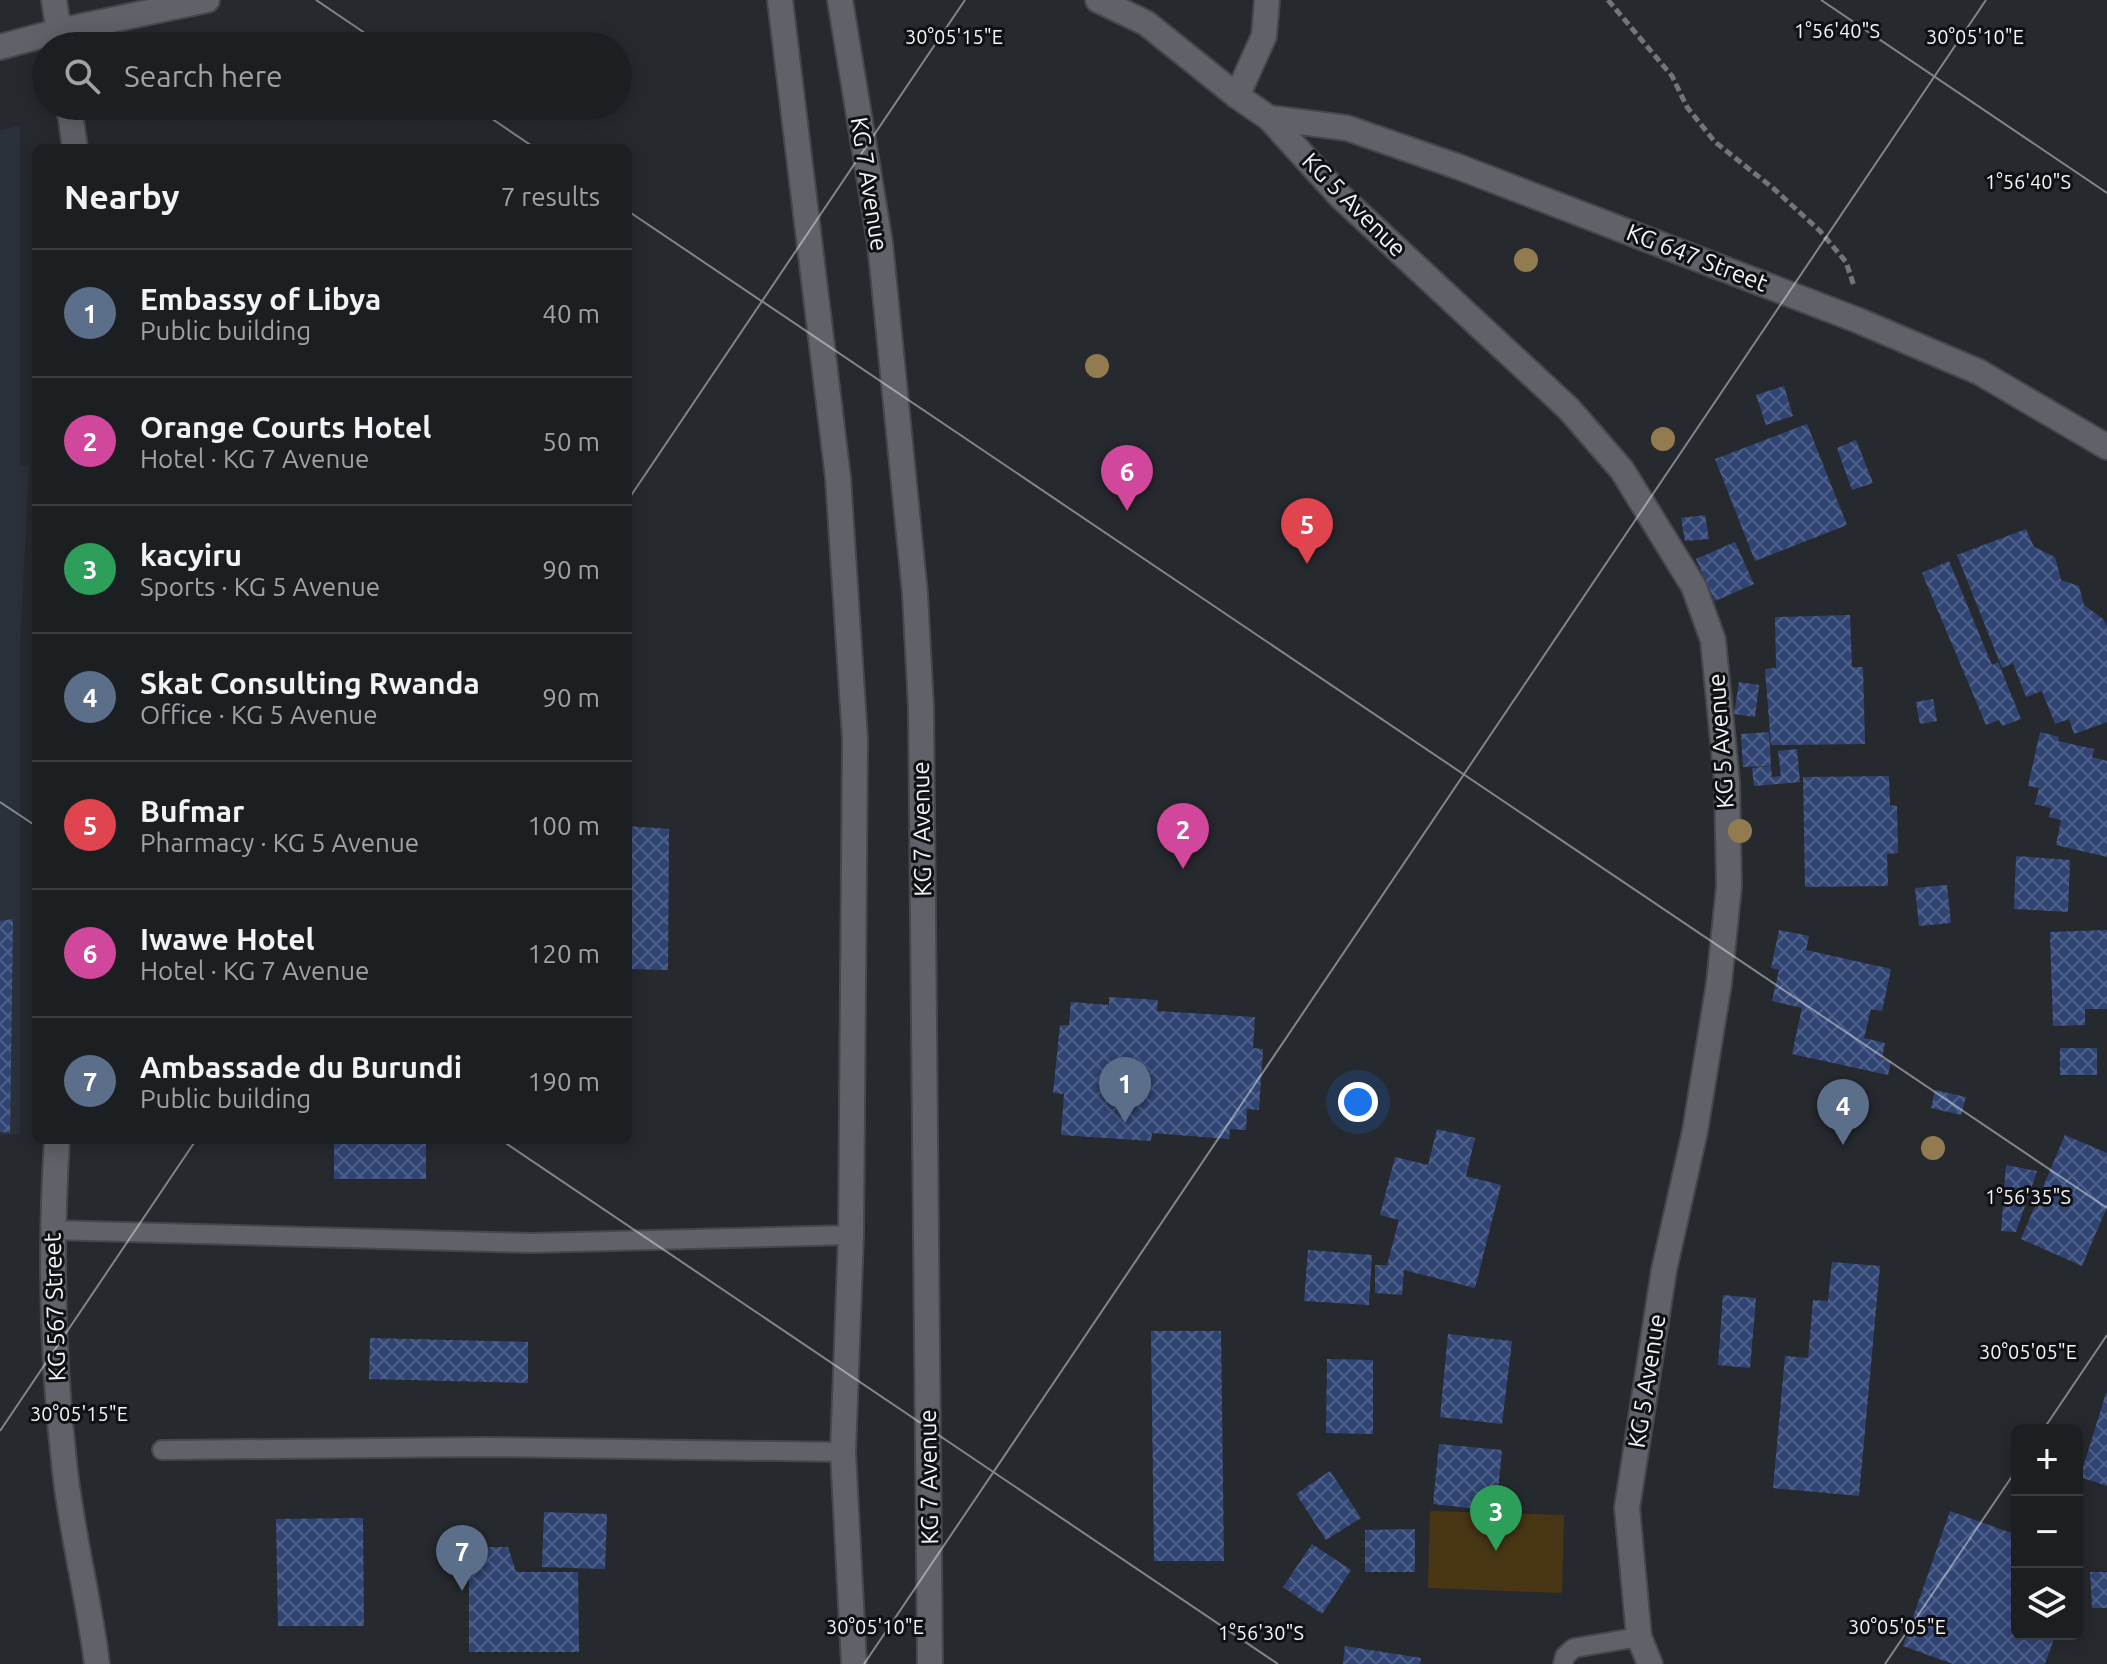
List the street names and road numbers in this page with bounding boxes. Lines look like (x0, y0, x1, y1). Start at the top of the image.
street label: KG 7 Avenue (846, 115, 893, 253)
street label: KG 5 Avenue (1297, 147, 1412, 262)
street label: KG 647 Street (1623, 218, 1772, 297)
street label: KG 5 Avenue (1702, 673, 1739, 809)
street label: KG 7 Avenue (907, 761, 936, 897)
street label: KG 567 Street (38, 1232, 71, 1382)
street label: KG 5 Avenue (1623, 1312, 1670, 1450)
street label: KG 7 Avenue (914, 1409, 943, 1545)

